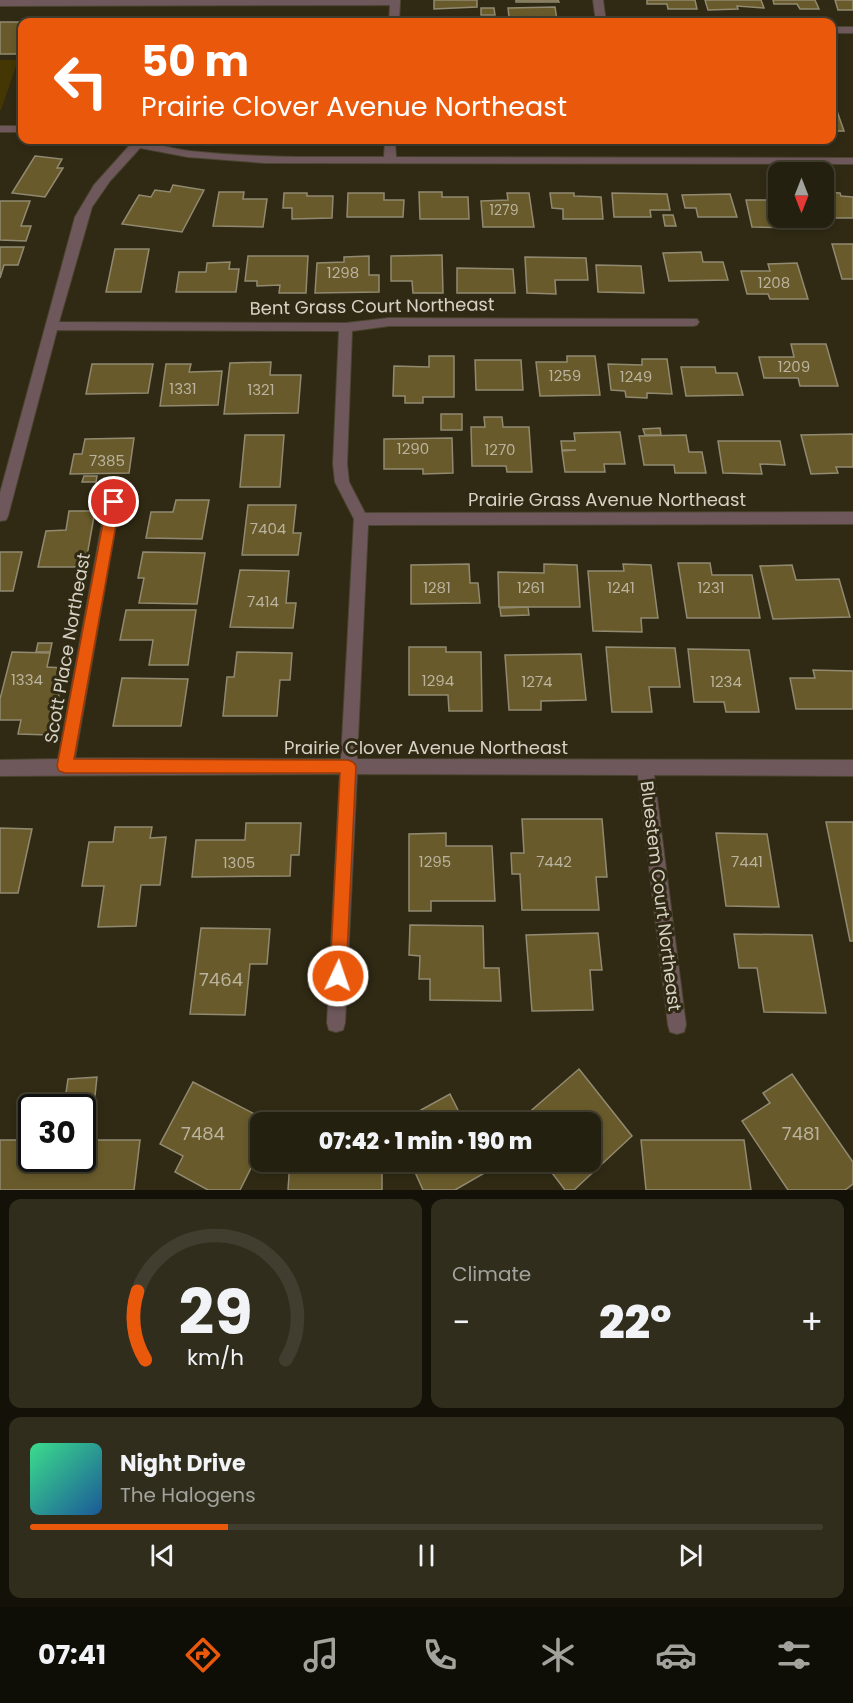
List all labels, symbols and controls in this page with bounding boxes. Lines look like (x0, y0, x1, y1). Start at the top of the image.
text: 50 m (141, 32, 249, 91)
icon: left (42, 42, 120, 120)
text: Prairie Clover Avenue Northeast (141, 88, 567, 125)
north arrow (768, 162, 834, 228)
map controls (768, 162, 834, 228)
house number: 1279 (490, 200, 519, 220)
house number: 1298 (327, 262, 359, 283)
house number: 1208 (758, 272, 790, 293)
street label: Bent Grass Court Northeast (249, 291, 495, 321)
house number: 1209 (778, 356, 810, 377)
house number: 1259 (549, 365, 581, 386)
house number: 1249 (620, 366, 652, 387)
house number: 1331 (169, 378, 197, 399)
house number: 1321 (247, 379, 275, 400)
house number: 1290 (397, 438, 429, 459)
house number: 1270 (484, 439, 516, 460)
house number: 7385 (89, 450, 125, 471)
pin (88, 476, 139, 527)
icon: arrive (97, 485, 130, 518)
street label: Prairie Grass Avenue Northeast (468, 487, 746, 512)
house number: 7404 (250, 518, 286, 539)
street label: Scott Place Northeast (38, 551, 96, 745)
house number: 1281 (423, 577, 451, 598)
house number: 1261 (517, 577, 545, 598)
house number: 1241 (607, 577, 635, 598)
house number: 1231 (697, 577, 725, 598)
house number: 7414 (247, 591, 279, 612)
house number: 1334 (11, 669, 43, 690)
house number: 1294 (422, 670, 454, 691)
house number: 1274 (521, 671, 553, 692)
house number: 1234 (710, 671, 742, 692)
street label: Prairie Clover Avenue Northeast (284, 735, 568, 760)
street label: Bluestem Court Northeast (634, 779, 688, 1013)
house number: 1295 (419, 851, 451, 872)
house number: 7442 (536, 851, 572, 872)
house number: 7441 (731, 851, 763, 872)
house number: 1305 (223, 852, 255, 873)
position arrow (306, 944, 370, 1008)
house number: 7464 (199, 967, 243, 992)
speed limit sign: 30 (18, 1094, 96, 1172)
house number: 7484 (181, 1121, 225, 1146)
house number: 7481 (782, 1121, 820, 1146)
text: 07:42 · 1 min · 190 m (319, 1126, 532, 1157)
text: Climate (452, 1260, 531, 1288)
text: 29 (178, 1268, 252, 1356)
text: 22° (599, 1291, 672, 1354)
text: − (452, 1299, 470, 1346)
text: + (800, 1299, 823, 1346)
text: km/h (187, 1343, 244, 1374)
text: Night Drive (120, 1448, 246, 1479)
text: The Halogens (120, 1481, 256, 1509)
icon: previous (146, 1539, 179, 1572)
icon: pause (410, 1539, 443, 1572)
icon: next (674, 1539, 707, 1572)
icon: directions (182, 1634, 224, 1676)
icon: music (300, 1634, 342, 1676)
icon: phone (419, 1634, 461, 1676)
icon: climate (537, 1634, 579, 1676)
icon: car (655, 1634, 697, 1676)
icon: filters (773, 1634, 815, 1676)
text: 07:41 (38, 1636, 106, 1673)

